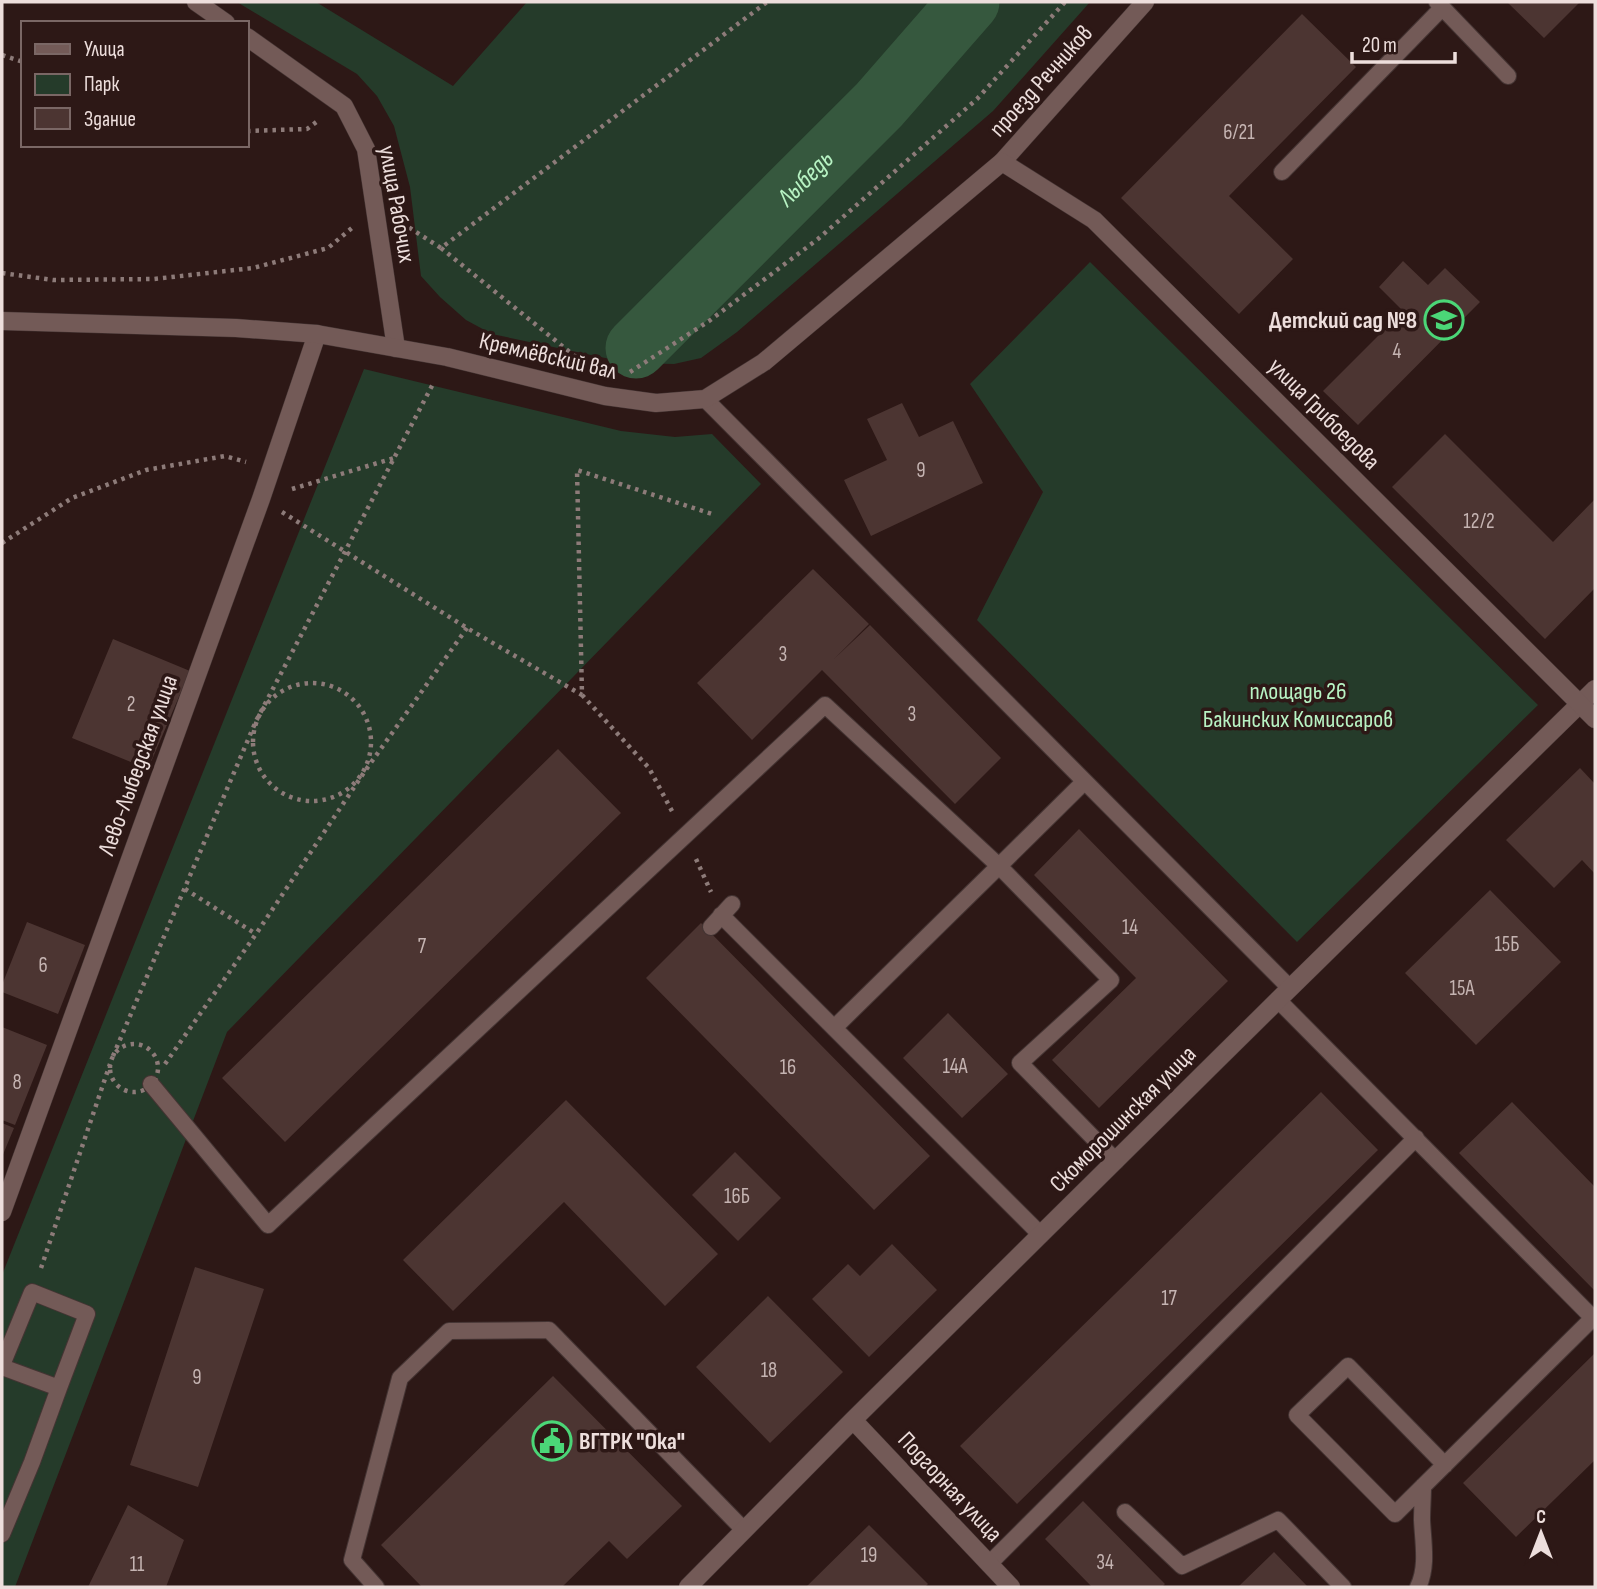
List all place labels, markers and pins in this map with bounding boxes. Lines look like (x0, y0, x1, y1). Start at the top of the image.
school or university icon: Детский сад №8 (1423, 299, 1465, 341)
place label: Детский сад №8 (1269, 306, 1417, 335)
public building icon: ВГТРК "Ока" (531, 1420, 573, 1462)
place label: ВГТРК "Ока" (579, 1427, 685, 1456)

